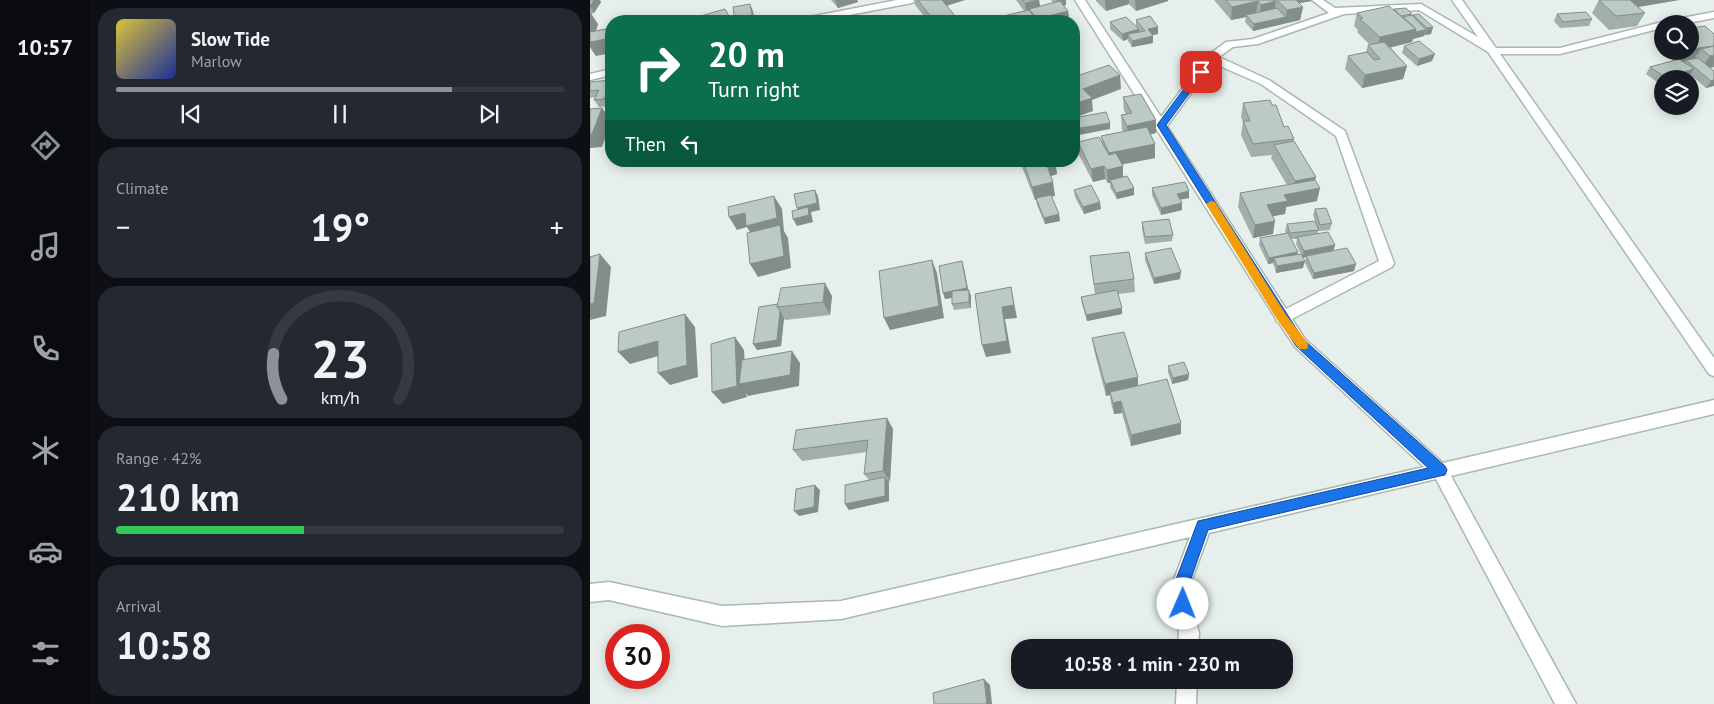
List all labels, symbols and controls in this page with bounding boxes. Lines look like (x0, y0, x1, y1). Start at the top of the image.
map controls (1654, 15, 1699, 115)
button: search (1654, 15, 1699, 60)
text: Slow Tide (191, 27, 270, 51)
text: 20 m (708, 31, 785, 77)
text: 10:57 (17, 33, 73, 61)
icon: right (625, 35, 690, 100)
text: Marlow (191, 51, 242, 71)
pin (1180, 51, 1222, 93)
icon: arrive (1187, 58, 1215, 86)
button: layers (1654, 70, 1699, 115)
text: Turn right (708, 75, 800, 103)
icon: previous (177, 100, 205, 128)
icon: pause (326, 100, 354, 128)
icon: next (475, 100, 503, 128)
icon: directions (28, 128, 63, 163)
icon: left (676, 130, 704, 158)
text: Then (625, 132, 666, 156)
text: Climate (116, 178, 168, 198)
text: 19° (310, 202, 370, 251)
text: − (116, 208, 130, 245)
text: + (550, 208, 564, 245)
icon: music (28, 229, 63, 264)
text: 23 (311, 325, 369, 392)
icon: phone (28, 331, 63, 366)
text: km/h (320, 386, 360, 409)
icon: climate (28, 433, 63, 468)
text: Range · 42% (116, 448, 201, 468)
text: 210 km (116, 472, 240, 521)
icon: car (28, 534, 63, 569)
position arrow (1156, 577, 1208, 629)
text: Arrival (116, 596, 161, 616)
text: 10:58 (116, 620, 212, 669)
speed limit sign: 30 (605, 624, 670, 689)
icon: filters (28, 636, 63, 671)
text: 10:58 · 1 min · 230 m (1064, 652, 1240, 676)

